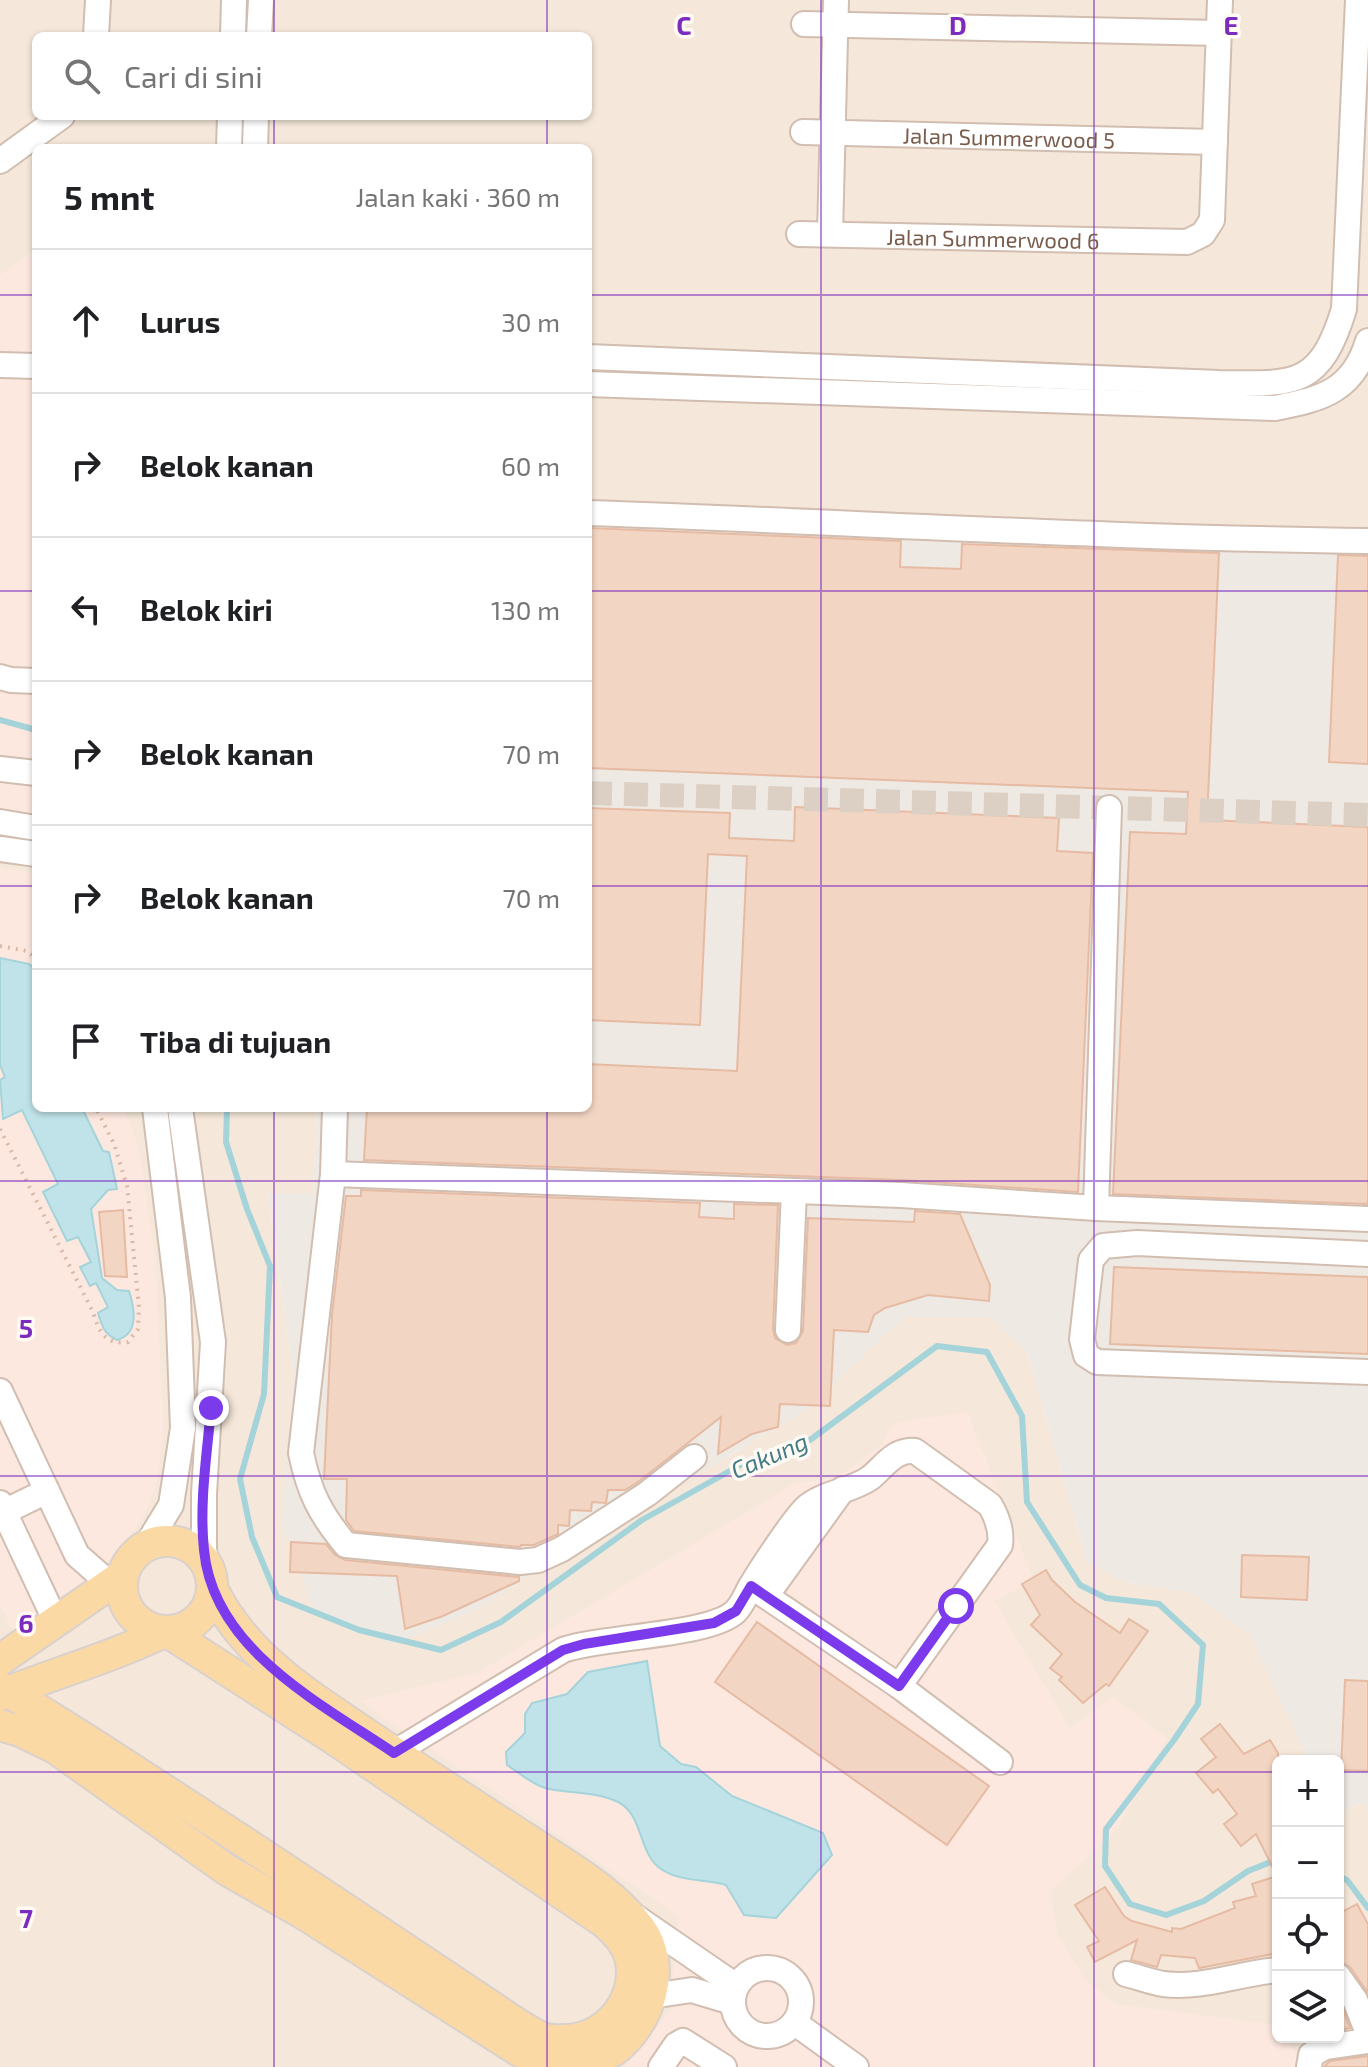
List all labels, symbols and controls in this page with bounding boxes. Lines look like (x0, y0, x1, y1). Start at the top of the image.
text: C (676, 9, 692, 40)
text: D (949, 9, 967, 40)
text: E (1223, 9, 1239, 40)
search box (32, 32, 592, 120)
icon: search (60, 54, 104, 98)
text: Cari di sini (124, 58, 263, 94)
street label: Jalan Summerwood 5 (902, 121, 1115, 153)
text: 5 mnt (64, 176, 154, 217)
text: Jalan kaki · 360 m (355, 181, 560, 212)
street label: Jalan Summerwood 6 (886, 223, 1100, 253)
icon: ahead (64, 299, 108, 343)
text: Lurus (140, 303, 220, 339)
text: 30 m (501, 306, 560, 337)
icon: right (64, 443, 108, 487)
text: Belok kanan (140, 447, 314, 483)
text: 60 m (501, 450, 560, 481)
icon: left (64, 587, 108, 631)
text: Belok kiri (140, 591, 273, 627)
text: 130 m (491, 594, 560, 625)
icon: right (64, 731, 108, 775)
text: Belok kanan (140, 735, 314, 771)
text: 70 m (502, 738, 560, 769)
icon: right (64, 875, 108, 919)
text: Belok kanan (140, 879, 314, 915)
text: 70 m (502, 882, 560, 913)
icon: arrive (64, 1019, 108, 1063)
text: Tiba di tujuan (140, 1023, 331, 1059)
text: 5 (19, 1312, 33, 1343)
route end (193, 1390, 229, 1426)
water label: Cakung (726, 1426, 812, 1484)
route start (938, 1588, 974, 1624)
text: 6 (18, 1607, 34, 1638)
map controls (1272, 1755, 1344, 2043)
button: + (1272, 1755, 1344, 1827)
button: − (1272, 1827, 1344, 1899)
button: locate (1272, 1899, 1344, 1971)
text: 7 (19, 1902, 33, 1933)
button: layers (1272, 1971, 1344, 2043)

